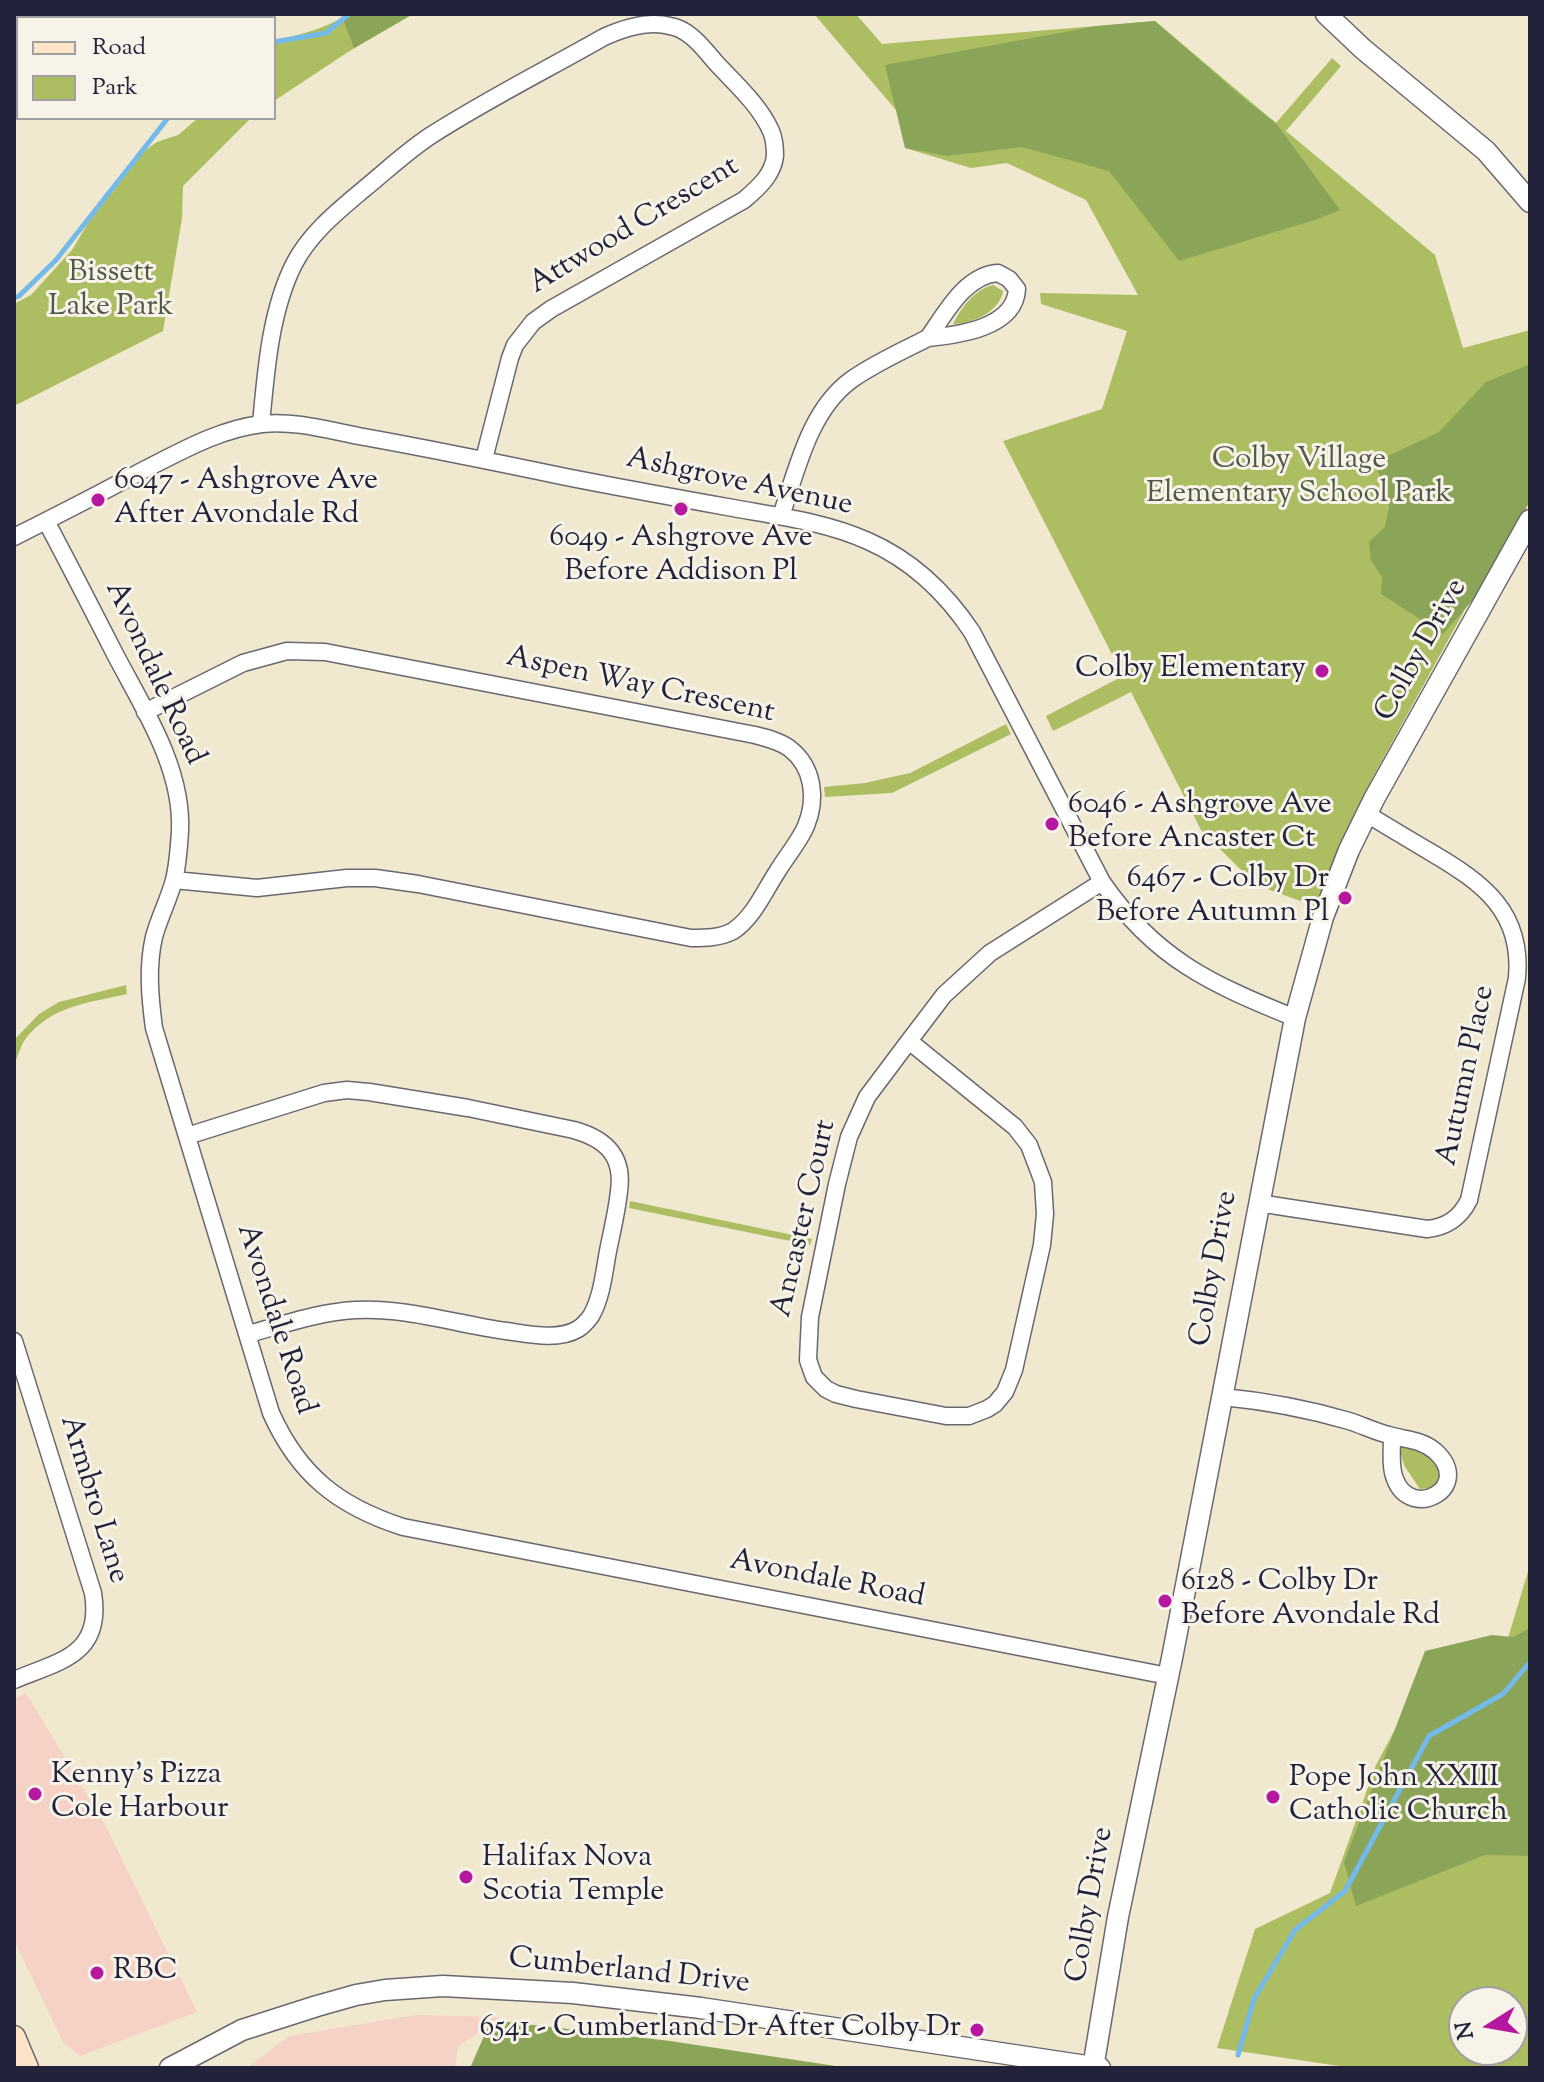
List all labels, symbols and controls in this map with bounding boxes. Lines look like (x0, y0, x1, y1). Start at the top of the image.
legend (16, 16, 276, 120)
text: Road (92, 31, 146, 65)
text: Park (92, 71, 138, 105)
street label: Attwood Crescent (524, 150, 746, 304)
park label: Bissett Lake Park (48, 257, 174, 328)
street label: Ashgrove Avenue (623, 442, 855, 526)
park label: Colby Village Elementary School Park (1146, 444, 1452, 514)
place label: 6047 - Ashgrove Ave After Avondale Rd (114, 465, 378, 536)
marker: 6047 - Ashgrove Ave After Avondale Rd (89, 491, 107, 509)
marker: 6049 - Ashgrove Ave Before Addison Pl (672, 500, 690, 518)
place label: 6049 - Ashgrove Ave Before Addison Pl (549, 522, 813, 592)
street label: Colby Drive (1369, 574, 1477, 728)
street label: Avondale Road (95, 577, 211, 771)
street label: Aspen Way Crescent (503, 641, 777, 733)
place label: Colby Elementary (1075, 653, 1306, 689)
marker: Colby Elementary (1313, 662, 1331, 680)
place label: 6046 - Ashgrove Ave Before Ancaster Ct (1068, 789, 1332, 860)
marker: 6046 - Ashgrove Ave Before Ancaster Ct (1043, 815, 1061, 833)
place label: 6467 - Colby Dr Before Autumn Pl (1096, 863, 1329, 934)
marker: 6467 - Colby Dr Before Autumn Pl (1336, 889, 1354, 907)
street label: Autumn Place (1431, 983, 1505, 1169)
street label: Ancaster Court (766, 1117, 846, 1321)
street label: Colby Drive (1185, 1188, 1247, 1350)
street label: Avondale Road (226, 1220, 322, 1420)
street label: Armbro Lane (49, 1412, 135, 1588)
street label: Avondale Road (726, 1544, 928, 1618)
place label: 6128 - Colby Dr Before Avondale Rd (1181, 1566, 1440, 1636)
marker: 6128 - Colby Dr Before Avondale Rd (1156, 1592, 1174, 1610)
place label: Kenny's Pizza Cole Harbour (51, 1759, 228, 1830)
place label: Pope John XXIII Catholic Church (1289, 1762, 1508, 1832)
marker: Kenny's Pizza Cole Harbour (26, 1785, 44, 1803)
marker: Pope John XXIII Catholic Church (1264, 1788, 1282, 1806)
street label: Colby Drive (1061, 1824, 1123, 1986)
place label: Halifax Nova Scotia Temple (482, 1842, 664, 1912)
marker: Halifax Nova Scotia Temple (457, 1868, 475, 1886)
street label: Cumberland Drive (507, 1942, 751, 2004)
place label: RBC (113, 1955, 178, 1991)
marker: RBC (88, 1964, 106, 1982)
north arrow (1448, 1986, 1528, 2066)
place label: 6541 - Cumberland Dr After Colby Dr (479, 2012, 961, 2048)
text: N (1449, 2019, 1484, 2042)
marker: 6541 - Cumberland Dr After Colby Dr (968, 2021, 986, 2039)

